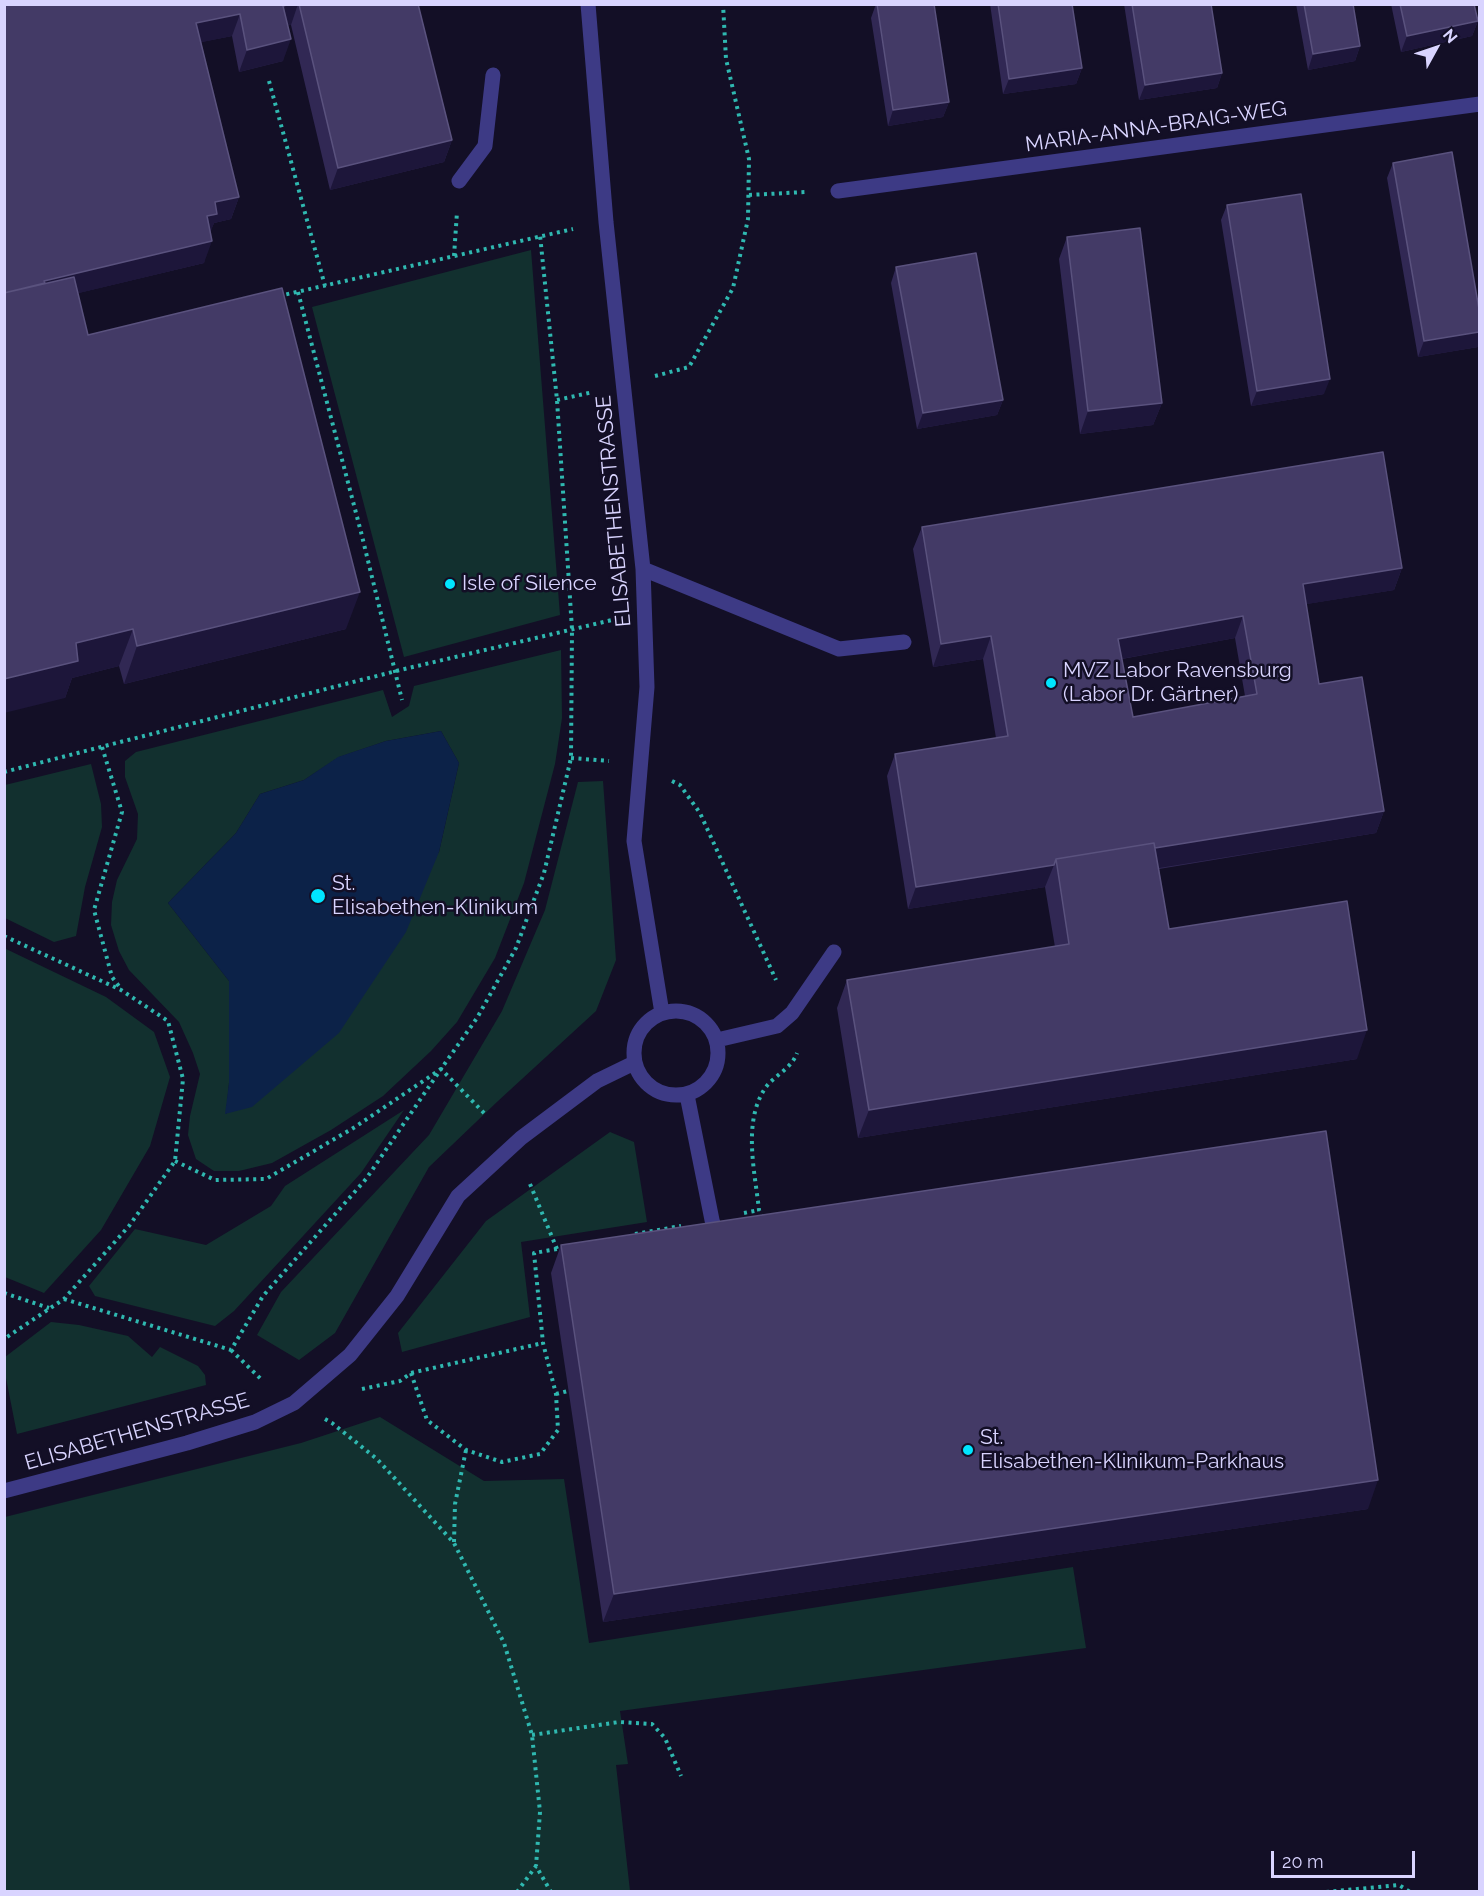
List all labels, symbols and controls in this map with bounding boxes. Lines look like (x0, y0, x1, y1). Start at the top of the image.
north arrow (1406, 18, 1466, 78)
text: N (1439, 25, 1461, 47)
street label: MARIA-ANNA-BRAIG-WEG (1024, 96, 1288, 158)
street label: ELISABETHENSTRASSE (591, 394, 637, 628)
place label: Isle of Silence (462, 571, 597, 597)
marker: Isle of Silence (443, 577, 457, 591)
place label: MVZ Labor Ravensburg (Labor Dr. Gärtner) (1063, 658, 1292, 708)
marker: MVZ Labor Ravensburg (Labor Dr. Gärtner) (1044, 676, 1058, 690)
place label: St. Elisabethen-Klinikum (332, 871, 538, 921)
marker: St. Elisabethen-Klinikum (309, 887, 327, 905)
street label: ELISABETHENSTRASSE (22, 1388, 252, 1476)
place label: St. Elisabethen-Klinikum-Parkhaus (980, 1425, 1284, 1475)
marker: St. Elisabethen-Klinikum-Parkhaus (961, 1443, 975, 1457)
scale bar (1274, 1839, 1418, 1877)
text: 20 m (1282, 1851, 1324, 1872)

